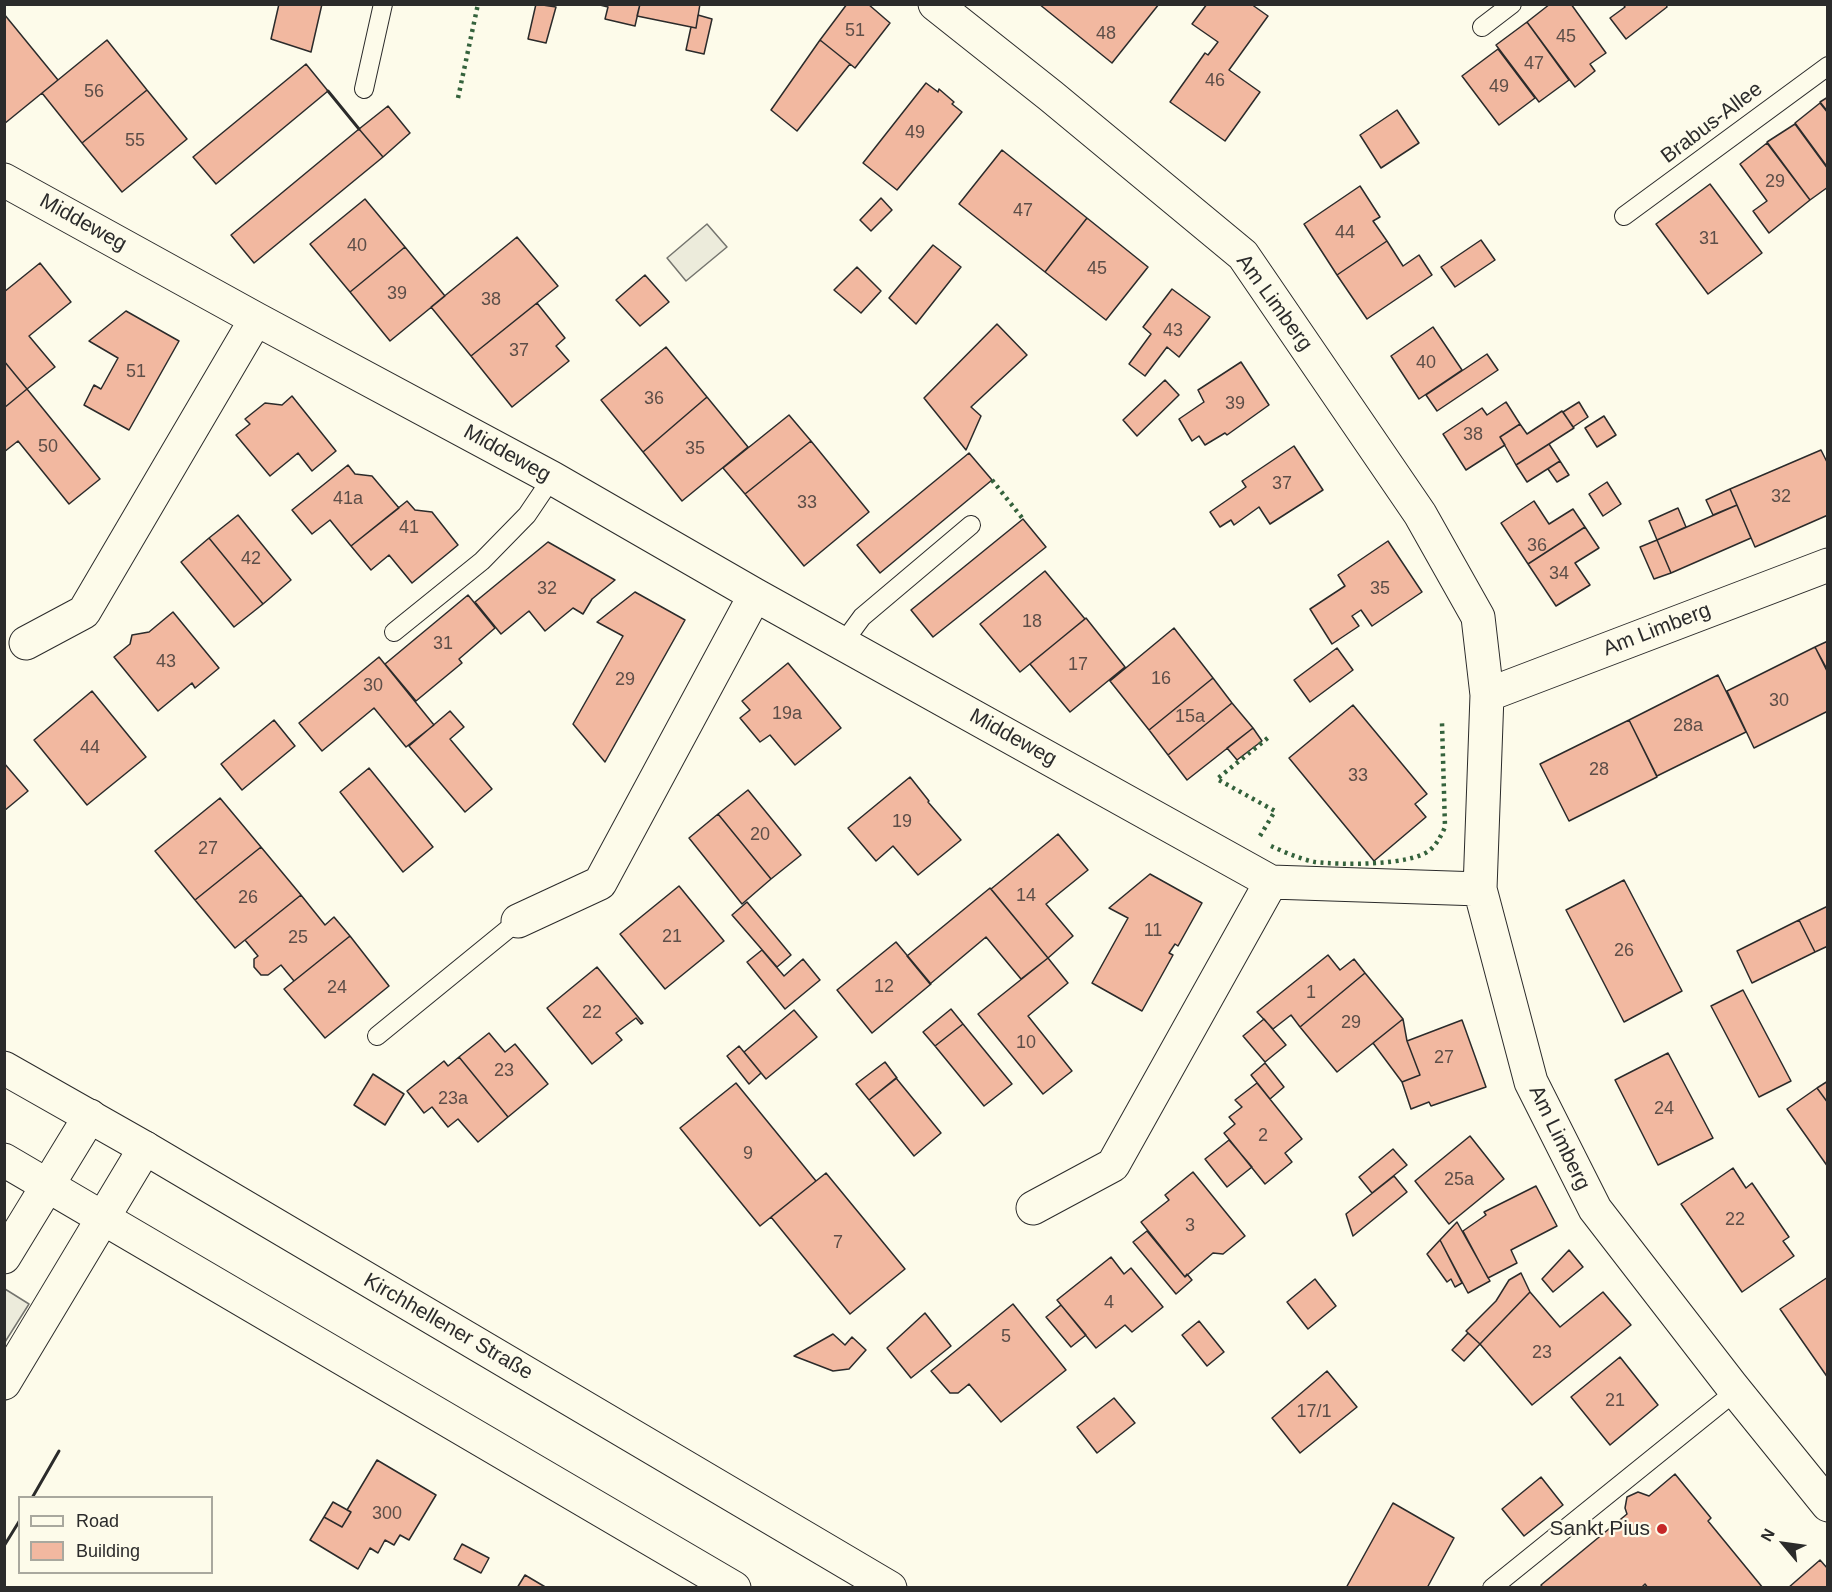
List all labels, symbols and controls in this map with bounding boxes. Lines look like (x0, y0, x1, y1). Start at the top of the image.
house number: 51 (845, 20, 865, 42)
house number: 48 (1096, 23, 1116, 45)
house number: 45 (1556, 26, 1576, 48)
house number: 47 (1524, 53, 1544, 75)
house number: 46 (1205, 70, 1225, 92)
house number: 49 (1489, 76, 1509, 98)
street label: Brabus-Allee (1656, 77, 1768, 169)
house number: 56 (84, 81, 104, 103)
house number: 49 (905, 122, 925, 144)
house number: 55 (125, 130, 145, 152)
house number: 29 (1765, 171, 1785, 193)
street label: Middeweg (35, 189, 131, 257)
house number: 47 (1013, 200, 1033, 222)
house number: 44 (1335, 222, 1355, 244)
house number: 31 (1699, 228, 1719, 250)
house number: 40 (347, 235, 367, 257)
street label: Am Limberg (1231, 250, 1317, 356)
house number: 45 (1087, 258, 1107, 280)
house number: 39 (387, 283, 407, 305)
house number: 38 (481, 289, 501, 311)
house number: 43 (1163, 320, 1183, 342)
house number: 37 (509, 340, 529, 362)
house number: 40 (1416, 352, 1436, 374)
house number: 51 (126, 361, 146, 383)
house number: 36 (644, 388, 664, 410)
house number: 39 (1225, 393, 1245, 415)
street label: Middeweg (459, 420, 555, 488)
house number: 38 (1463, 424, 1483, 446)
house number: 50 (38, 436, 58, 458)
house number: 35 (685, 438, 705, 460)
house number: 37 (1272, 473, 1292, 495)
house number: 32 (1771, 486, 1791, 508)
house number: 41a (333, 488, 363, 510)
house number: 33 (797, 492, 817, 514)
house number: 41 (399, 517, 419, 539)
house number: 36 (1527, 535, 1547, 557)
house number: 42 (241, 548, 261, 570)
house number: 34 (1549, 563, 1569, 585)
house number: 32 (537, 578, 557, 600)
house number: 35 (1370, 578, 1390, 600)
street label: Am Limberg (1600, 598, 1714, 662)
house number: 18 (1022, 611, 1042, 633)
house number: 31 (433, 633, 453, 655)
house number: 43 (156, 651, 176, 673)
house number: 17 (1068, 654, 1088, 676)
house number: 16 (1151, 668, 1171, 690)
house number: 29 (615, 669, 635, 691)
house number: 30 (363, 675, 383, 697)
house number: 30 (1769, 690, 1789, 712)
house number: 19a (772, 703, 802, 725)
street label: Middeweg (965, 704, 1061, 772)
house number: 15a (1175, 706, 1205, 728)
house number: 28a (1673, 715, 1703, 737)
house number: 44 (80, 737, 100, 759)
house number: 28 (1589, 759, 1609, 781)
house number: 33 (1348, 765, 1368, 787)
house number: 19 (892, 811, 912, 833)
house number: 20 (750, 824, 770, 846)
house number: 27 (198, 838, 218, 860)
house number: 14 (1016, 885, 1036, 907)
house number: 26 (238, 887, 258, 909)
house number: 11 (1144, 920, 1162, 942)
house number: 21 (662, 926, 682, 948)
house number: 25 (288, 927, 308, 949)
house number: 26 (1614, 940, 1634, 962)
house number: 12 (874, 976, 894, 998)
house number: 24 (327, 977, 347, 999)
house number: 1 (1306, 982, 1316, 1004)
house number: 22 (582, 1002, 602, 1024)
house number: 29 (1341, 1012, 1361, 1034)
house number: 10 (1016, 1032, 1036, 1054)
house number: 27 (1434, 1047, 1454, 1069)
house number: 23 (494, 1060, 514, 1082)
street label: Am Limberg (1523, 1082, 1595, 1194)
house number: 23a (438, 1088, 468, 1110)
house number: 24 (1654, 1098, 1674, 1120)
house number: 2 (1258, 1125, 1268, 1147)
house number: 9 (743, 1143, 753, 1165)
house number: 25a (1444, 1169, 1474, 1191)
house number: 22 (1725, 1209, 1745, 1231)
house number: 3 (1185, 1215, 1195, 1237)
house number: 7 (833, 1232, 843, 1254)
street label: Kirchhellener Straße (359, 1268, 537, 1386)
house number: 4 (1104, 1292, 1114, 1314)
house number: 5 (1001, 1326, 1011, 1348)
house number: 23 (1532, 1342, 1552, 1364)
house number: 21 (1605, 1390, 1625, 1412)
house number: 17/1 (1296, 1401, 1332, 1423)
legend (18, 1496, 213, 1574)
house number: 300 (372, 1503, 402, 1525)
text: Road (76, 1511, 119, 1531)
north arrow (1754, 1514, 1814, 1574)
place label: Sankt Pius (1550, 1516, 1650, 1542)
marker: Sankt Pius (1655, 1522, 1669, 1536)
text: N (1758, 1526, 1778, 1544)
text: Building (76, 1541, 140, 1561)

